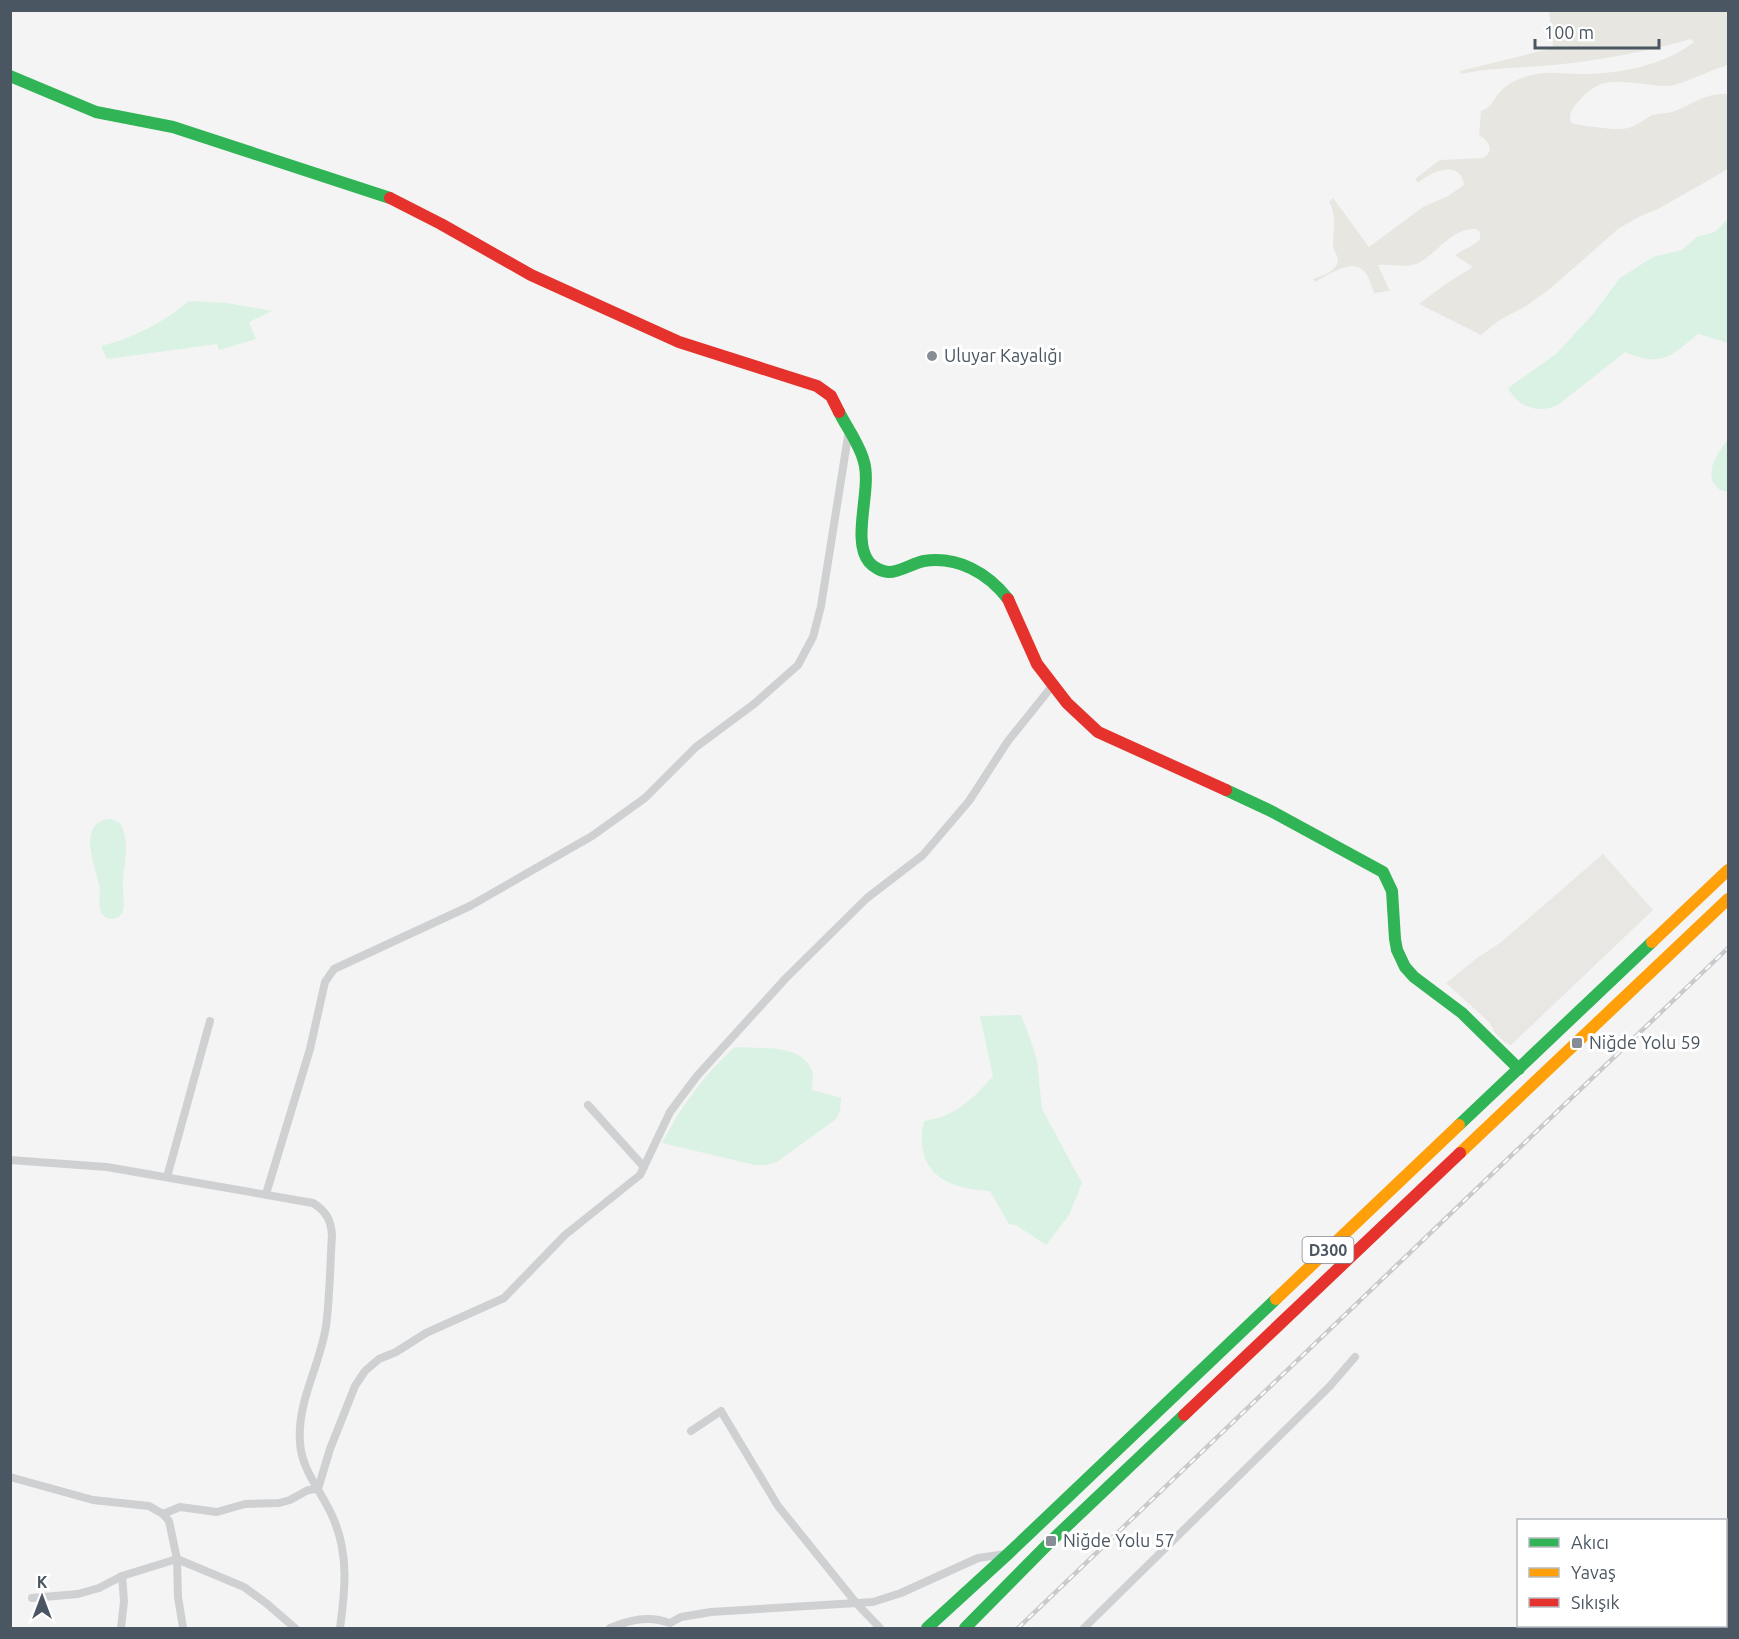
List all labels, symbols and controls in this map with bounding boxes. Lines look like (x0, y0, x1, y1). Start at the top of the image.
scale bar (1535, 12, 1660, 50)
text: 100 m (1544, 22, 1594, 42)
place label: Uluyar Kayalığı (944, 345, 1062, 365)
marker: Uluyar Kayalığı (925, 349, 939, 363)
place label: Niğde Yolu 59 (1589, 1032, 1701, 1052)
marker: Niğde Yolu 59 (1570, 1036, 1584, 1050)
road number: D300 (1302, 1237, 1354, 1263)
legend (1517, 1519, 1727, 1627)
place label: Niğde Yolu 57 (1063, 1530, 1175, 1550)
text: Akıcı (1571, 1532, 1609, 1552)
marker: Niğde Yolu 57 (1044, 1534, 1058, 1548)
text: Yavaş (1571, 1562, 1616, 1582)
north arrow (12, 1567, 72, 1627)
text: K (37, 1573, 48, 1591)
text: Sıkışık (1571, 1592, 1620, 1612)

